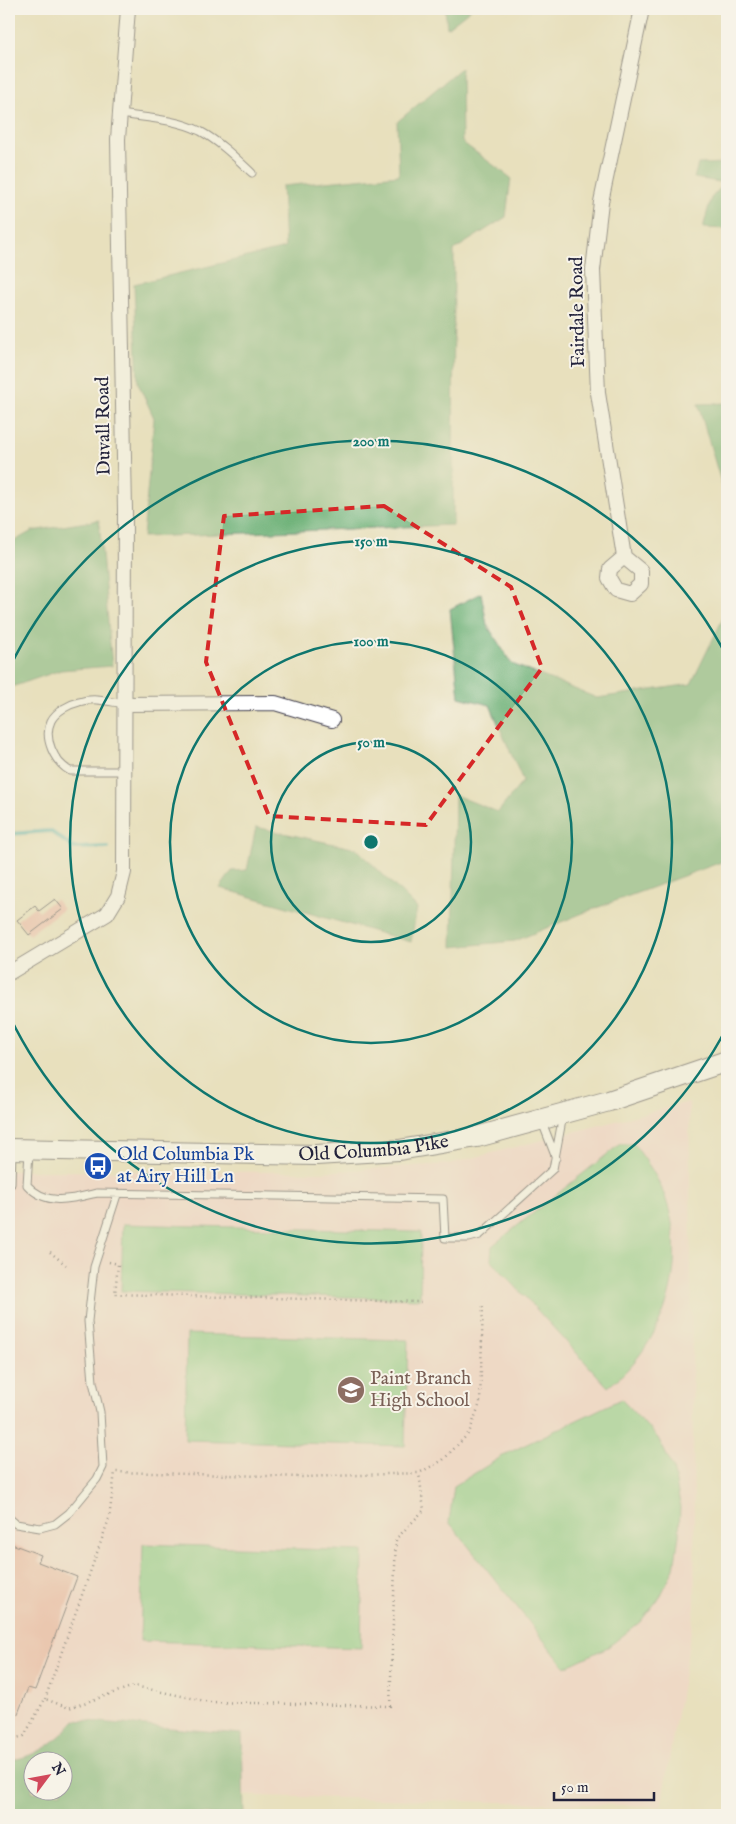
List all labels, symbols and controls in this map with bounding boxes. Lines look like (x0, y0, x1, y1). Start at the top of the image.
street label: Fairdale Road (565, 255, 591, 368)
street label: Duvall Road (91, 375, 117, 476)
text: 200 m (353, 432, 390, 451)
text: 150 m (354, 532, 388, 551)
text: 100 m (353, 632, 389, 651)
text: 50 m (357, 733, 385, 752)
centre of rings (362, 833, 380, 851)
street label: Old Columbia Pike (298, 1130, 451, 1167)
place label: Old Columbia Pk at Airy Hill Ln (117, 1143, 255, 1189)
bus stop icon: Old Columbia Pk at Airy Hill Ln (83, 1151, 113, 1181)
place label: Paint Branch High School (370, 1367, 471, 1413)
school or university icon: Paint Branch High School (336, 1375, 366, 1405)
north arrow (22, 1752, 72, 1802)
text: N (47, 1759, 69, 1780)
scale bar (554, 1769, 654, 1801)
text: 50 m (561, 1778, 589, 1797)

